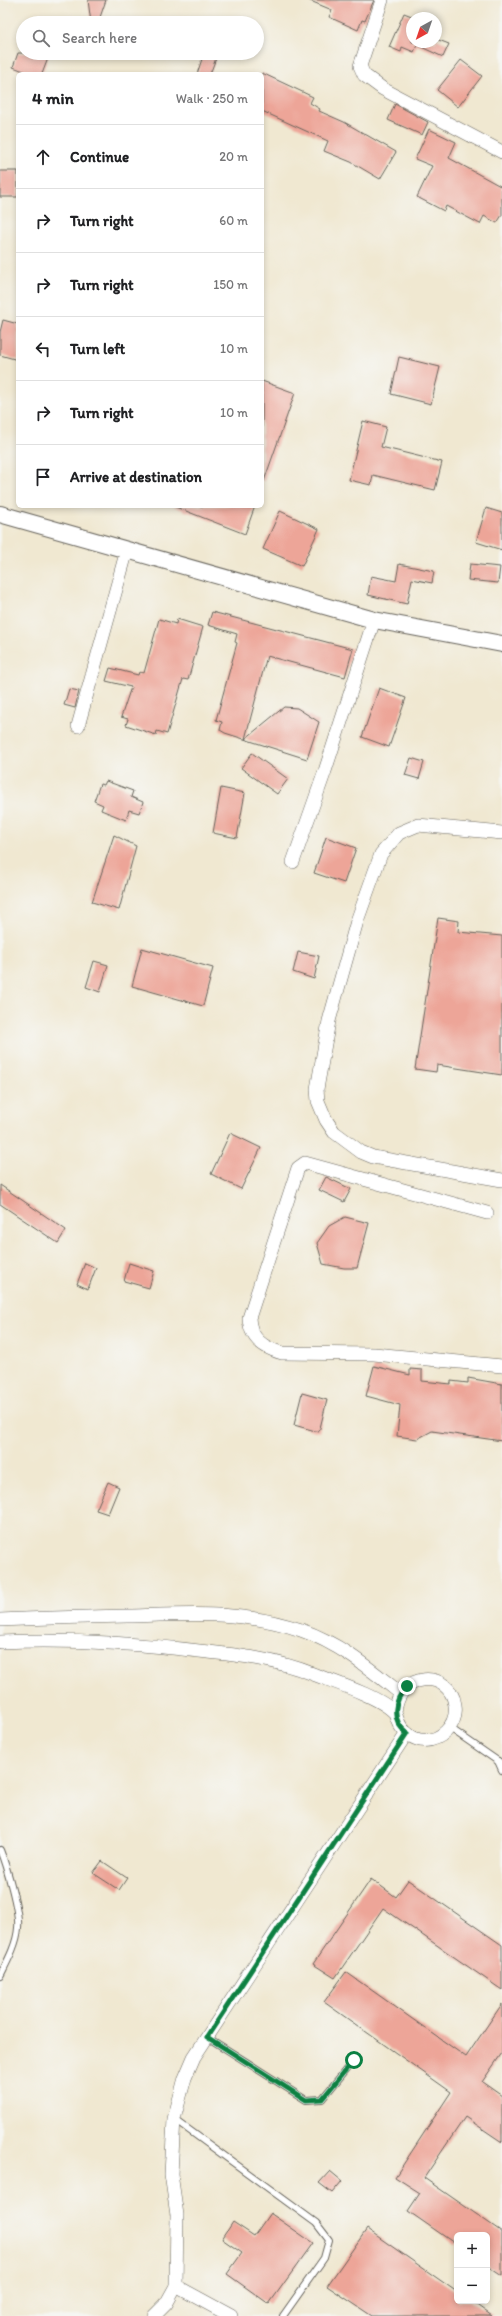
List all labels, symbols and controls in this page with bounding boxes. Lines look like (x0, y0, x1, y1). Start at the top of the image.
north arrow (406, 12, 442, 48)
search box (16, 16, 264, 60)
icon: search (30, 27, 52, 49)
text: Search here (62, 29, 137, 47)
text: 4 min (32, 88, 74, 108)
text: Walk · 250 m (176, 91, 248, 106)
icon: ahead (32, 146, 54, 168)
text: Continue (70, 148, 129, 166)
text: 20 m (219, 149, 248, 164)
icon: right (32, 210, 54, 232)
text: Turn right (70, 212, 134, 230)
text: 60 m (219, 213, 248, 228)
icon: right (32, 274, 54, 296)
text: Turn right (70, 276, 134, 294)
text: 150 m (213, 277, 248, 292)
icon: left (32, 338, 54, 360)
text: Turn left (70, 340, 125, 358)
text: 10 m (220, 341, 248, 356)
icon: right (32, 402, 54, 424)
text: Turn right (70, 404, 134, 422)
text: 10 m (220, 405, 248, 420)
icon: arrive (32, 466, 54, 488)
text: Arrive at destination (70, 468, 202, 486)
route end (398, 1677, 416, 1695)
route start (345, 2051, 363, 2069)
map controls (454, 2232, 490, 2304)
button: + (454, 2232, 490, 2268)
button: − (454, 2268, 490, 2304)

